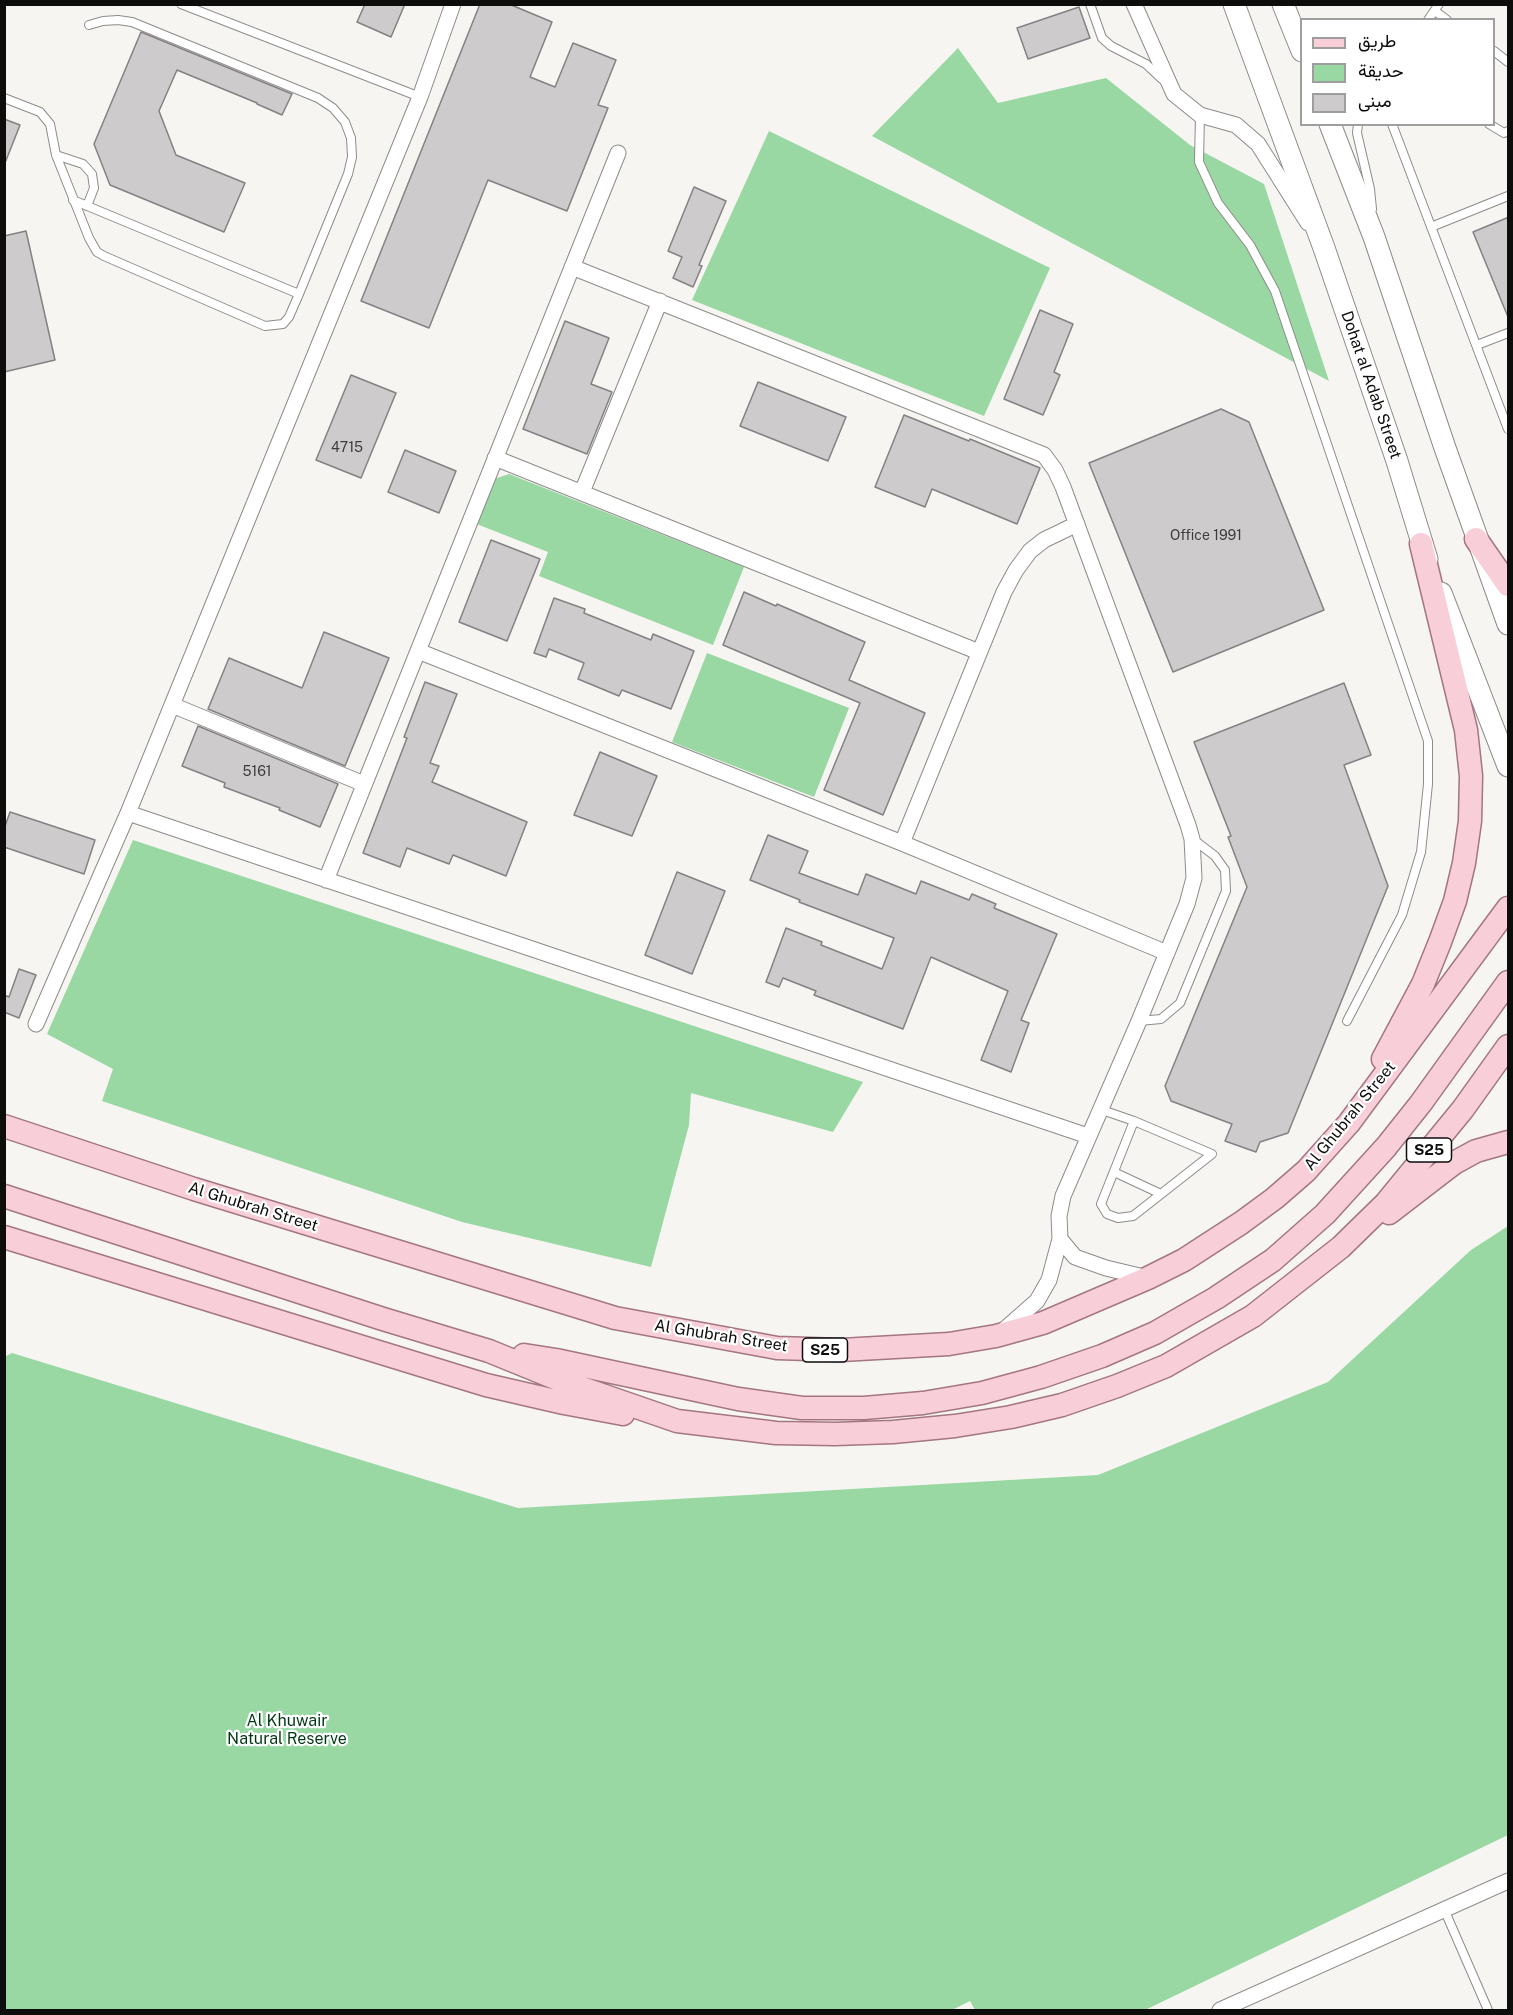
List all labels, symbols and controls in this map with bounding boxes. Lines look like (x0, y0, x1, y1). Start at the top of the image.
legend (1300, 18, 1495, 126)
text: طريق (1358, 30, 1396, 51)
text: حديقة (1358, 60, 1404, 81)
text: مبنى (1358, 90, 1392, 111)
street label: Dohat al Adab Street (1337, 308, 1405, 462)
house number: 4715 (331, 440, 363, 456)
house number: Office 1991 (1170, 528, 1242, 544)
house number: 5161 (242, 764, 272, 780)
street label: Al Ghubrah Street (1300, 1058, 1400, 1174)
road number: S25 (1406, 1138, 1452, 1162)
street label: Al Ghubrah Street (186, 1178, 320, 1236)
street label: Al Ghubrah Street (653, 1316, 789, 1356)
road number: S25 (802, 1338, 848, 1362)
park label: Al Khuwair Natural Reserve (227, 1711, 347, 1749)

